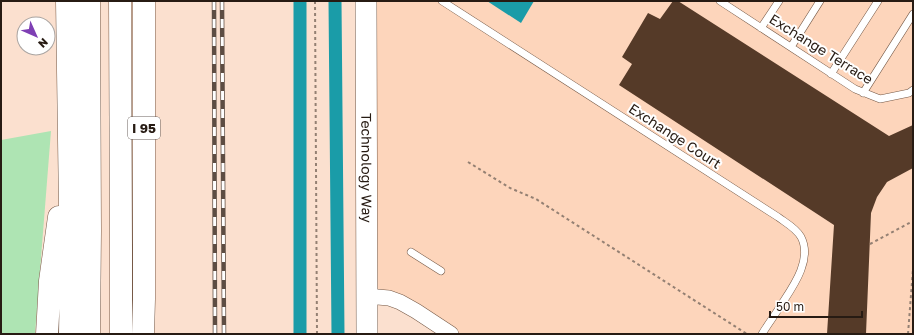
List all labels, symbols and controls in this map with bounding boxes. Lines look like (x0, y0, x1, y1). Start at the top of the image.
street label: Exchange Terrace (766, 10, 876, 87)
north arrow (16, 16, 56, 56)
text: N (36, 36, 51, 51)
street label: Exchange Court (626, 99, 725, 172)
street label: Technology Way (358, 113, 376, 223)
road number: I 95 (128, 117, 160, 139)
scale bar (770, 293, 862, 319)
text: 50 m (776, 299, 804, 314)

